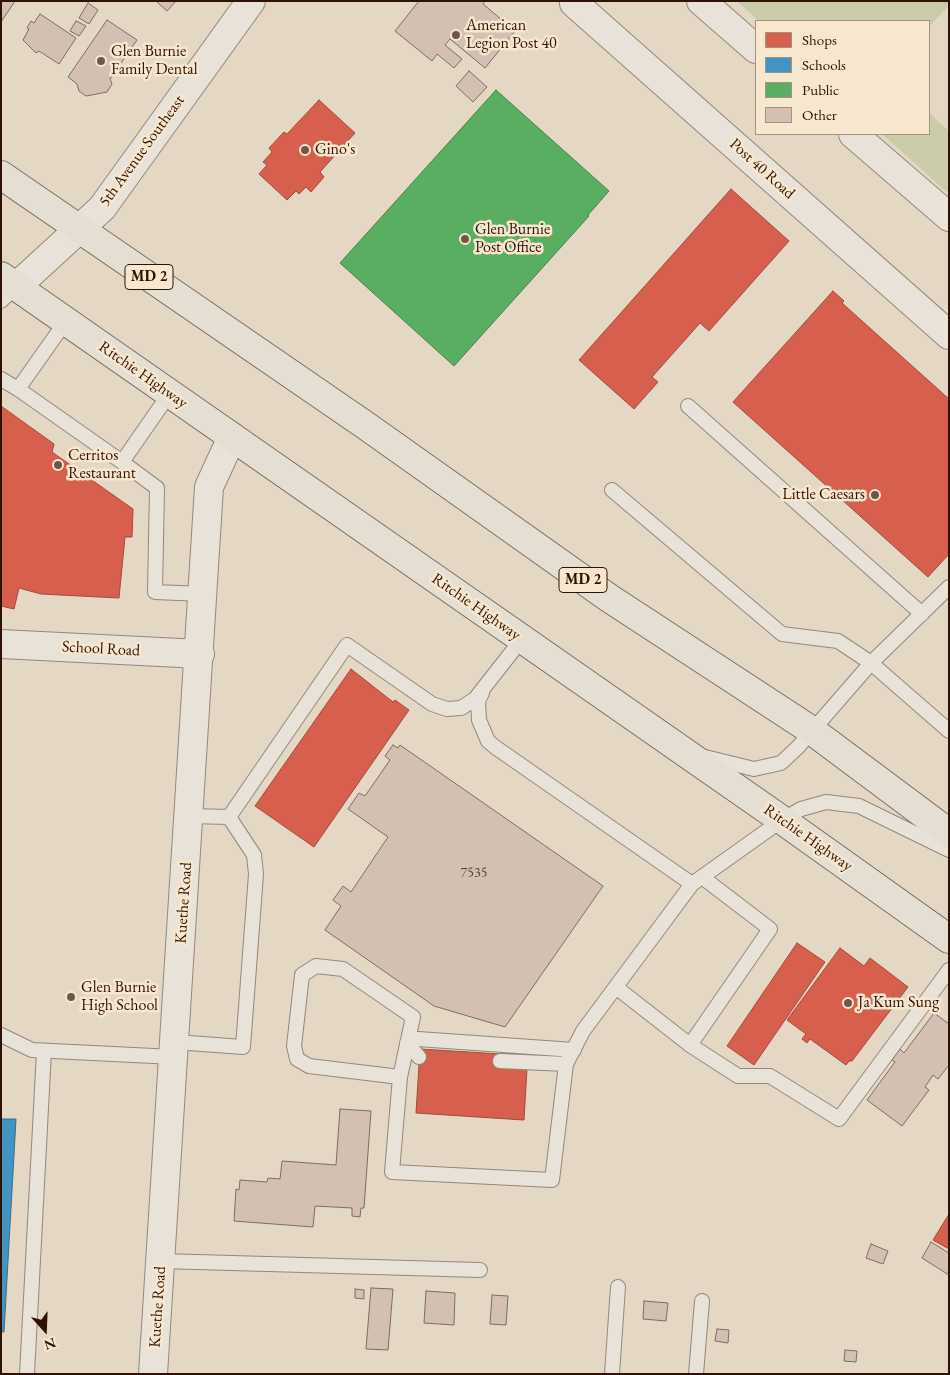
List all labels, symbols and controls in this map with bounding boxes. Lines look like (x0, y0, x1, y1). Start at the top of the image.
place label: American Legion Post 40 (466, 16, 557, 54)
legend (755, 20, 930, 135)
marker: American Legion Post 40 (450, 29, 462, 41)
text: Shops (802, 30, 837, 49)
place label: Glen Burnie Family Dental (111, 42, 198, 80)
marker: Glen Burnie Family Dental (95, 55, 107, 67)
text: Schools (802, 55, 846, 74)
text: Public (802, 80, 839, 99)
street label: 5th Avenue Southeast (95, 92, 189, 210)
text: Other (802, 105, 837, 124)
street label: Post 40 Road (725, 135, 799, 203)
place label: Gino's (315, 140, 355, 160)
marker: Gino's (299, 144, 311, 156)
place label: Glen Burnie Post Office (475, 220, 550, 258)
marker: Glen Burnie Post Office (459, 233, 471, 245)
road number: MD 2 (125, 264, 173, 290)
street label: Ritchie Highway (95, 337, 191, 413)
place label: Cerritos Restaurant (68, 446, 136, 484)
marker: Cerritos Restaurant (52, 459, 64, 471)
place label: Little Caesars (782, 485, 865, 505)
marker: Little Caesars (869, 489, 881, 501)
road number: MD 2 (559, 568, 607, 592)
street label: Ritchie Highway (428, 569, 524, 645)
street label: School Road (61, 637, 141, 661)
street label: Ritchie Highway (760, 800, 856, 876)
street label: Kuethe Road (172, 862, 196, 944)
house number: 7535 (461, 865, 487, 881)
place label: Glen Burnie High School (81, 978, 158, 1016)
marker: Glen Burnie High School (65, 991, 77, 1003)
place label: Ja Kum Sung (858, 993, 939, 1013)
marker: Ja Kum Sung (842, 997, 854, 1009)
street label: Kuethe Road (146, 1266, 170, 1348)
north arrow (20, 1305, 70, 1355)
text: N (42, 1334, 59, 1354)

